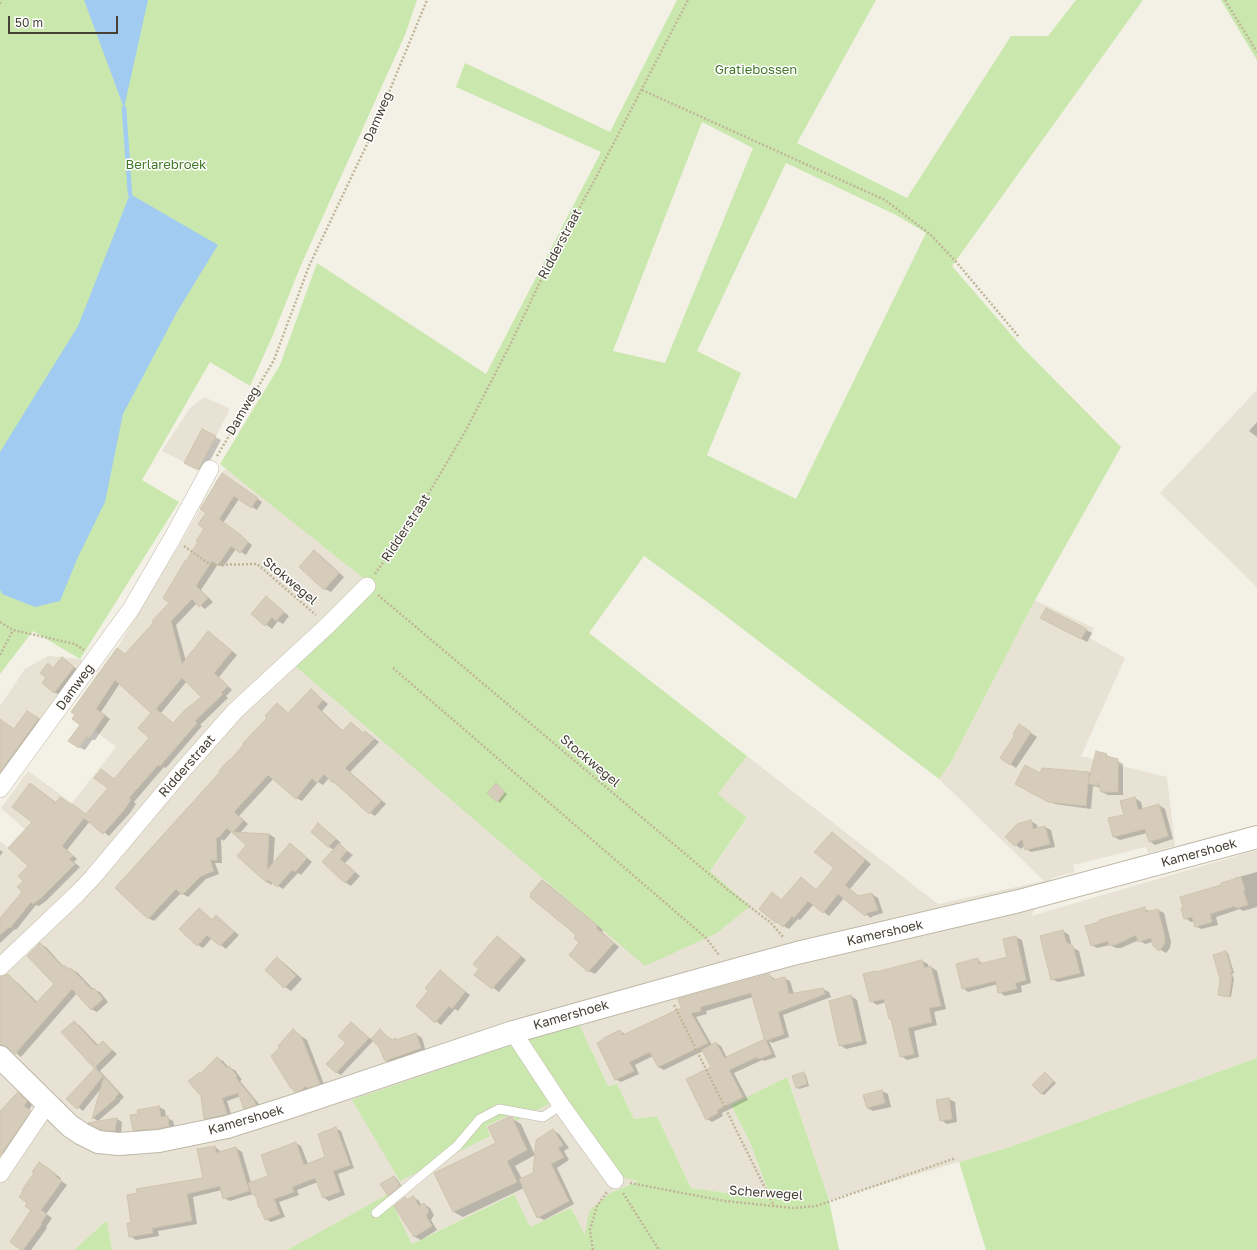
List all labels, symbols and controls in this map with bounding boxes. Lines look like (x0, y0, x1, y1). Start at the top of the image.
scale bar (10, 8, 120, 34)
text: 50 m (15, 15, 43, 30)
park label: Gratiebossen (715, 62, 797, 78)
street label: Damweg (360, 89, 396, 145)
park label: Berlarebroek (126, 157, 206, 173)
street label: Ridderstraat (535, 206, 585, 282)
street label: Damweg (223, 384, 263, 438)
street label: Ridderstraat (378, 491, 434, 565)
street label: Stokwegel (260, 554, 320, 608)
street label: Damweg (53, 661, 97, 713)
street label: Stockwegel (557, 731, 623, 791)
street label: Ridderstraat (156, 732, 218, 800)
street label: Kamershoek (1159, 835, 1239, 871)
street label: Kamershoek (845, 917, 925, 949)
street label: Kamershoek (531, 997, 611, 1033)
street label: Kamershoek (206, 1102, 286, 1138)
street label: Scherwegel (729, 1183, 803, 1203)

